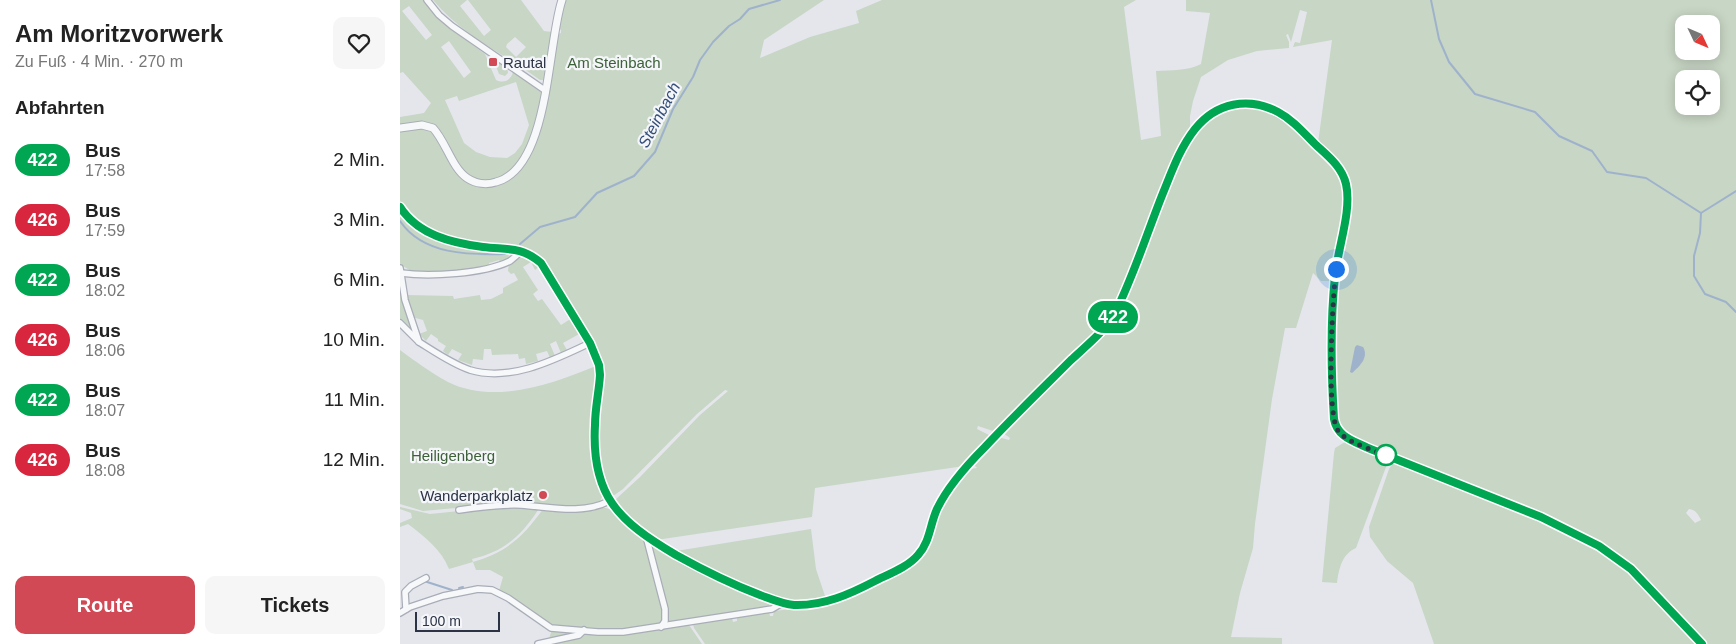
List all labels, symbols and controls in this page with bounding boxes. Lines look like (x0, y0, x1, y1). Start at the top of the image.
north arrow (1675, 15, 1720, 60)
map controls (1675, 15, 1720, 115)
button: heart (333, 17, 385, 69)
text: Am Moritzvorwerk (15, 20, 223, 47)
text: Zu Fuß · 4 Min. · 270 m (15, 53, 183, 70)
place label: Rautal (503, 54, 546, 71)
park label: Am Steinbach (567, 54, 661, 71)
marker: Rautal (487, 56, 499, 68)
button: locate (1675, 70, 1720, 115)
water label: Steinbach (635, 80, 683, 150)
text: Abfahrten (15, 97, 105, 118)
text: Bus (85, 140, 121, 161)
text: 2 Min. (333, 149, 385, 170)
text: 422 (27, 150, 58, 170)
text: 17:58 (85, 162, 125, 179)
text: Bus (85, 200, 121, 221)
text: 3 Min. (333, 209, 385, 230)
text: 426 (27, 210, 58, 230)
text: 17:59 (85, 222, 125, 239)
your location (1324, 257, 1349, 282)
text: Bus (85, 260, 121, 281)
text: 6 Min. (333, 269, 385, 290)
text: 422 (27, 270, 58, 290)
text: 18:02 (85, 282, 125, 299)
line badge: 422 (1084, 301, 1142, 333)
text: 422 (1098, 307, 1128, 327)
text: Bus (85, 320, 121, 341)
text: 10 Min. (323, 329, 385, 350)
text: 426 (27, 330, 58, 350)
text: 18:06 (85, 342, 125, 359)
text: Bus (85, 380, 121, 401)
text: 11 Min. (324, 389, 385, 410)
text: 422 (27, 390, 58, 410)
text: 18:07 (85, 402, 125, 419)
text: Bus (85, 440, 121, 461)
unlabelled marker (1375, 444, 1397, 466)
park label: Heiligenberg (411, 447, 495, 464)
text: 12 Min. (323, 449, 385, 470)
text: 426 (27, 450, 58, 470)
text: 18:08 (85, 462, 125, 479)
place label: Wanderparkplatz (420, 487, 533, 504)
marker: Wanderparkplatz (537, 489, 549, 501)
button: Route (15, 576, 195, 634)
button: Tickets (205, 576, 385, 634)
scale bar (415, 609, 500, 632)
text: 100 m (422, 613, 461, 629)

